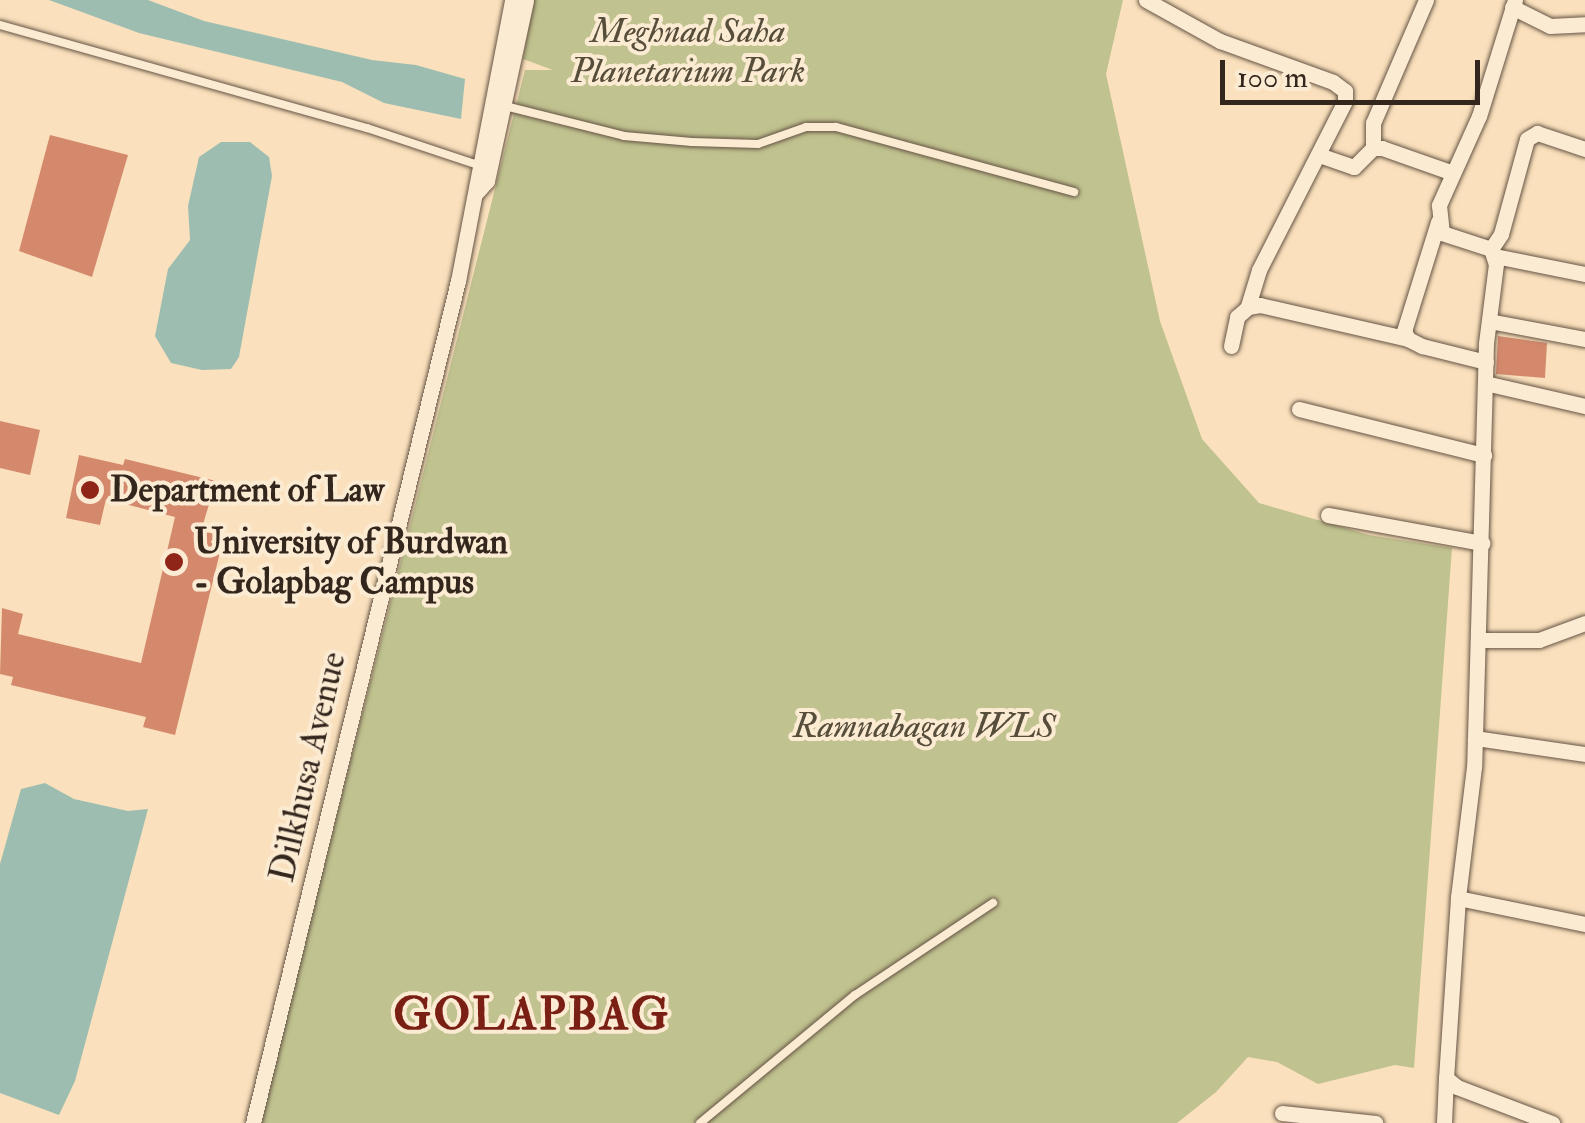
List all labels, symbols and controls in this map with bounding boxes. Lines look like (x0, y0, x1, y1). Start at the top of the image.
park label: Meghnad Saha Planetarium Park (570, 10, 806, 92)
scale bar (1225, 40, 1485, 102)
text: 100 m (1237, 59, 1308, 96)
place label: Department of Law (110, 469, 384, 511)
marker: Department of Law (79, 479, 101, 501)
place label: University of Burdwan - Golapbag Campus (194, 521, 508, 603)
marker: University of Burdwan - Golapbag Campus (163, 551, 185, 573)
street label: Dilkhusa Avenue (261, 648, 355, 886)
park label: Ramnabagan WLS (793, 705, 1055, 747)
district label: GOLAPBAG (393, 989, 671, 1043)

